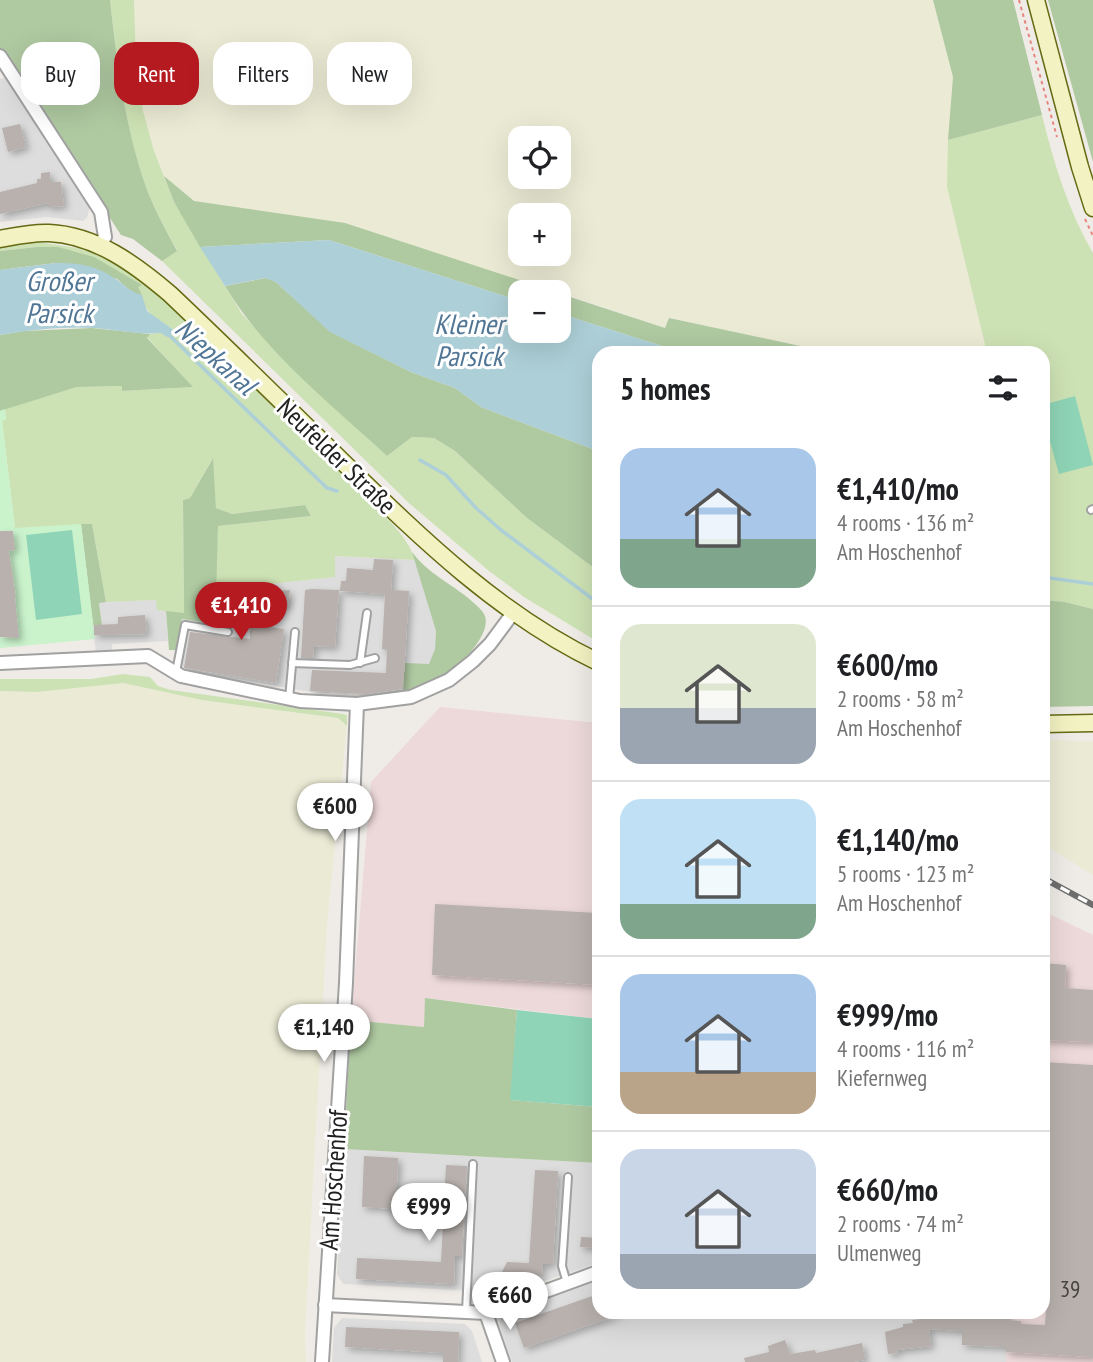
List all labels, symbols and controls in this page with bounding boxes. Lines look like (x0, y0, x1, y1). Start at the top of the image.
chip: Buy (21, 42, 100, 105)
chip: Rent (114, 42, 199, 105)
chip: Filters (213, 42, 313, 105)
chip: New (327, 42, 412, 105)
map controls (508, 126, 571, 343)
button: locate (508, 126, 571, 189)
button: + (508, 203, 571, 266)
water label: Großer Parsick (25, 262, 97, 331)
button: − (508, 280, 571, 343)
water label: Kleiner Parsick (434, 305, 508, 374)
water label: Niepkanal (168, 310, 266, 404)
text: 5 homes (620, 369, 711, 408)
icon: filters (984, 369, 1022, 407)
street label: Neufelder Straße (270, 391, 404, 521)
text: €1,410/mo (837, 469, 959, 508)
icon: home (676, 476, 760, 560)
text: 4 rooms · 136 m² (837, 508, 974, 537)
text: Am Hoschenhof (837, 537, 961, 566)
pin: €1,410 (184, 582, 298, 642)
text: €1,410 (211, 590, 271, 619)
text: €600/mo (837, 645, 938, 684)
icon: home (676, 652, 760, 736)
text: 2 rooms · 58 m² (837, 684, 964, 713)
text: Am Hoschenhof (837, 713, 961, 742)
pin: €600 (294, 784, 376, 843)
text: €600 (313, 791, 357, 820)
text: €1,140/mo (837, 820, 959, 859)
icon: home (676, 827, 760, 911)
text: 5 rooms · 123 m² (837, 859, 974, 888)
text: Am Hoschenhof (837, 888, 961, 917)
text: €999/mo (837, 995, 938, 1034)
icon: home (676, 1002, 760, 1086)
pin: €1,140 (267, 1004, 381, 1064)
text: €1,140 (294, 1012, 354, 1041)
text: 4 rooms · 116 m² (837, 1034, 974, 1063)
text: Kiefernweg (837, 1063, 927, 1092)
street label: Am Hoschenhof (312, 1107, 354, 1251)
text: €660/mo (837, 1170, 938, 1209)
icon: home (676, 1177, 760, 1261)
pin: €999 (388, 1184, 470, 1243)
text: €999 (407, 1191, 451, 1220)
text: 2 rooms · 74 m² (837, 1209, 964, 1238)
text: Ulmenweg (837, 1238, 922, 1267)
pin: €660 (469, 1272, 551, 1332)
house number: 39 (1060, 1274, 1080, 1303)
text: €660 (488, 1280, 532, 1309)

